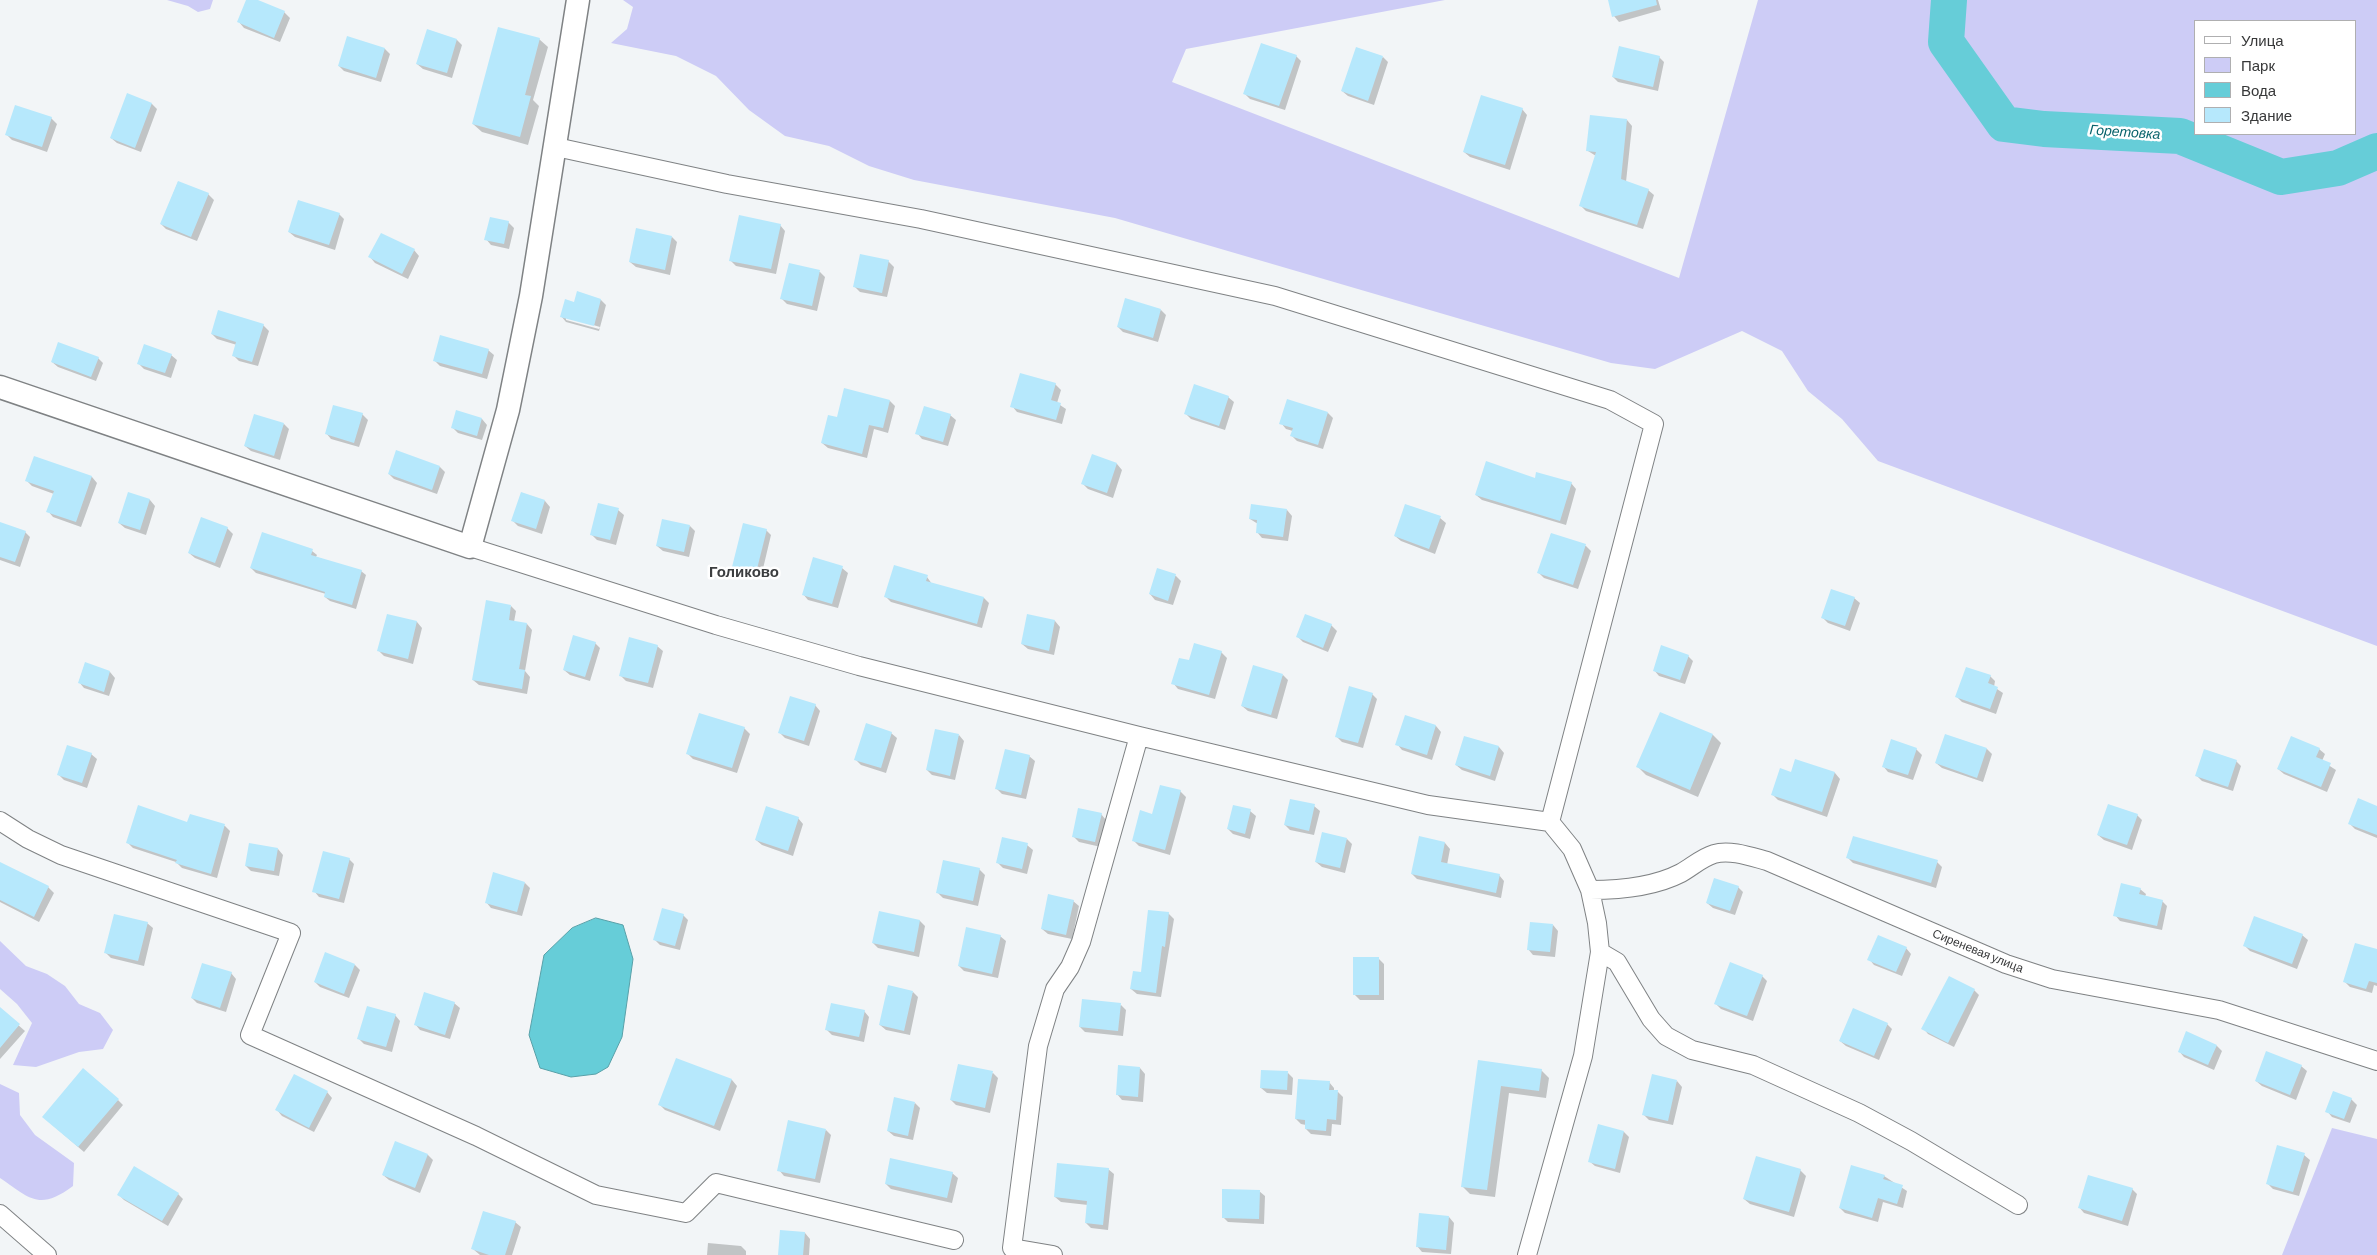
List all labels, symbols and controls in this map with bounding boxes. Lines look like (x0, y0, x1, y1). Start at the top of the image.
legend (2194, 20, 2357, 135)
text: Улица (2241, 31, 2284, 49)
text: Парк (2241, 56, 2275, 74)
text: Вода (2241, 81, 2276, 99)
text: Здание (2241, 106, 2292, 124)
water label: Горетовка (2089, 121, 2161, 143)
district label: Голиково (709, 563, 779, 581)
street label: Сиреневая улица (1930, 926, 2026, 976)

